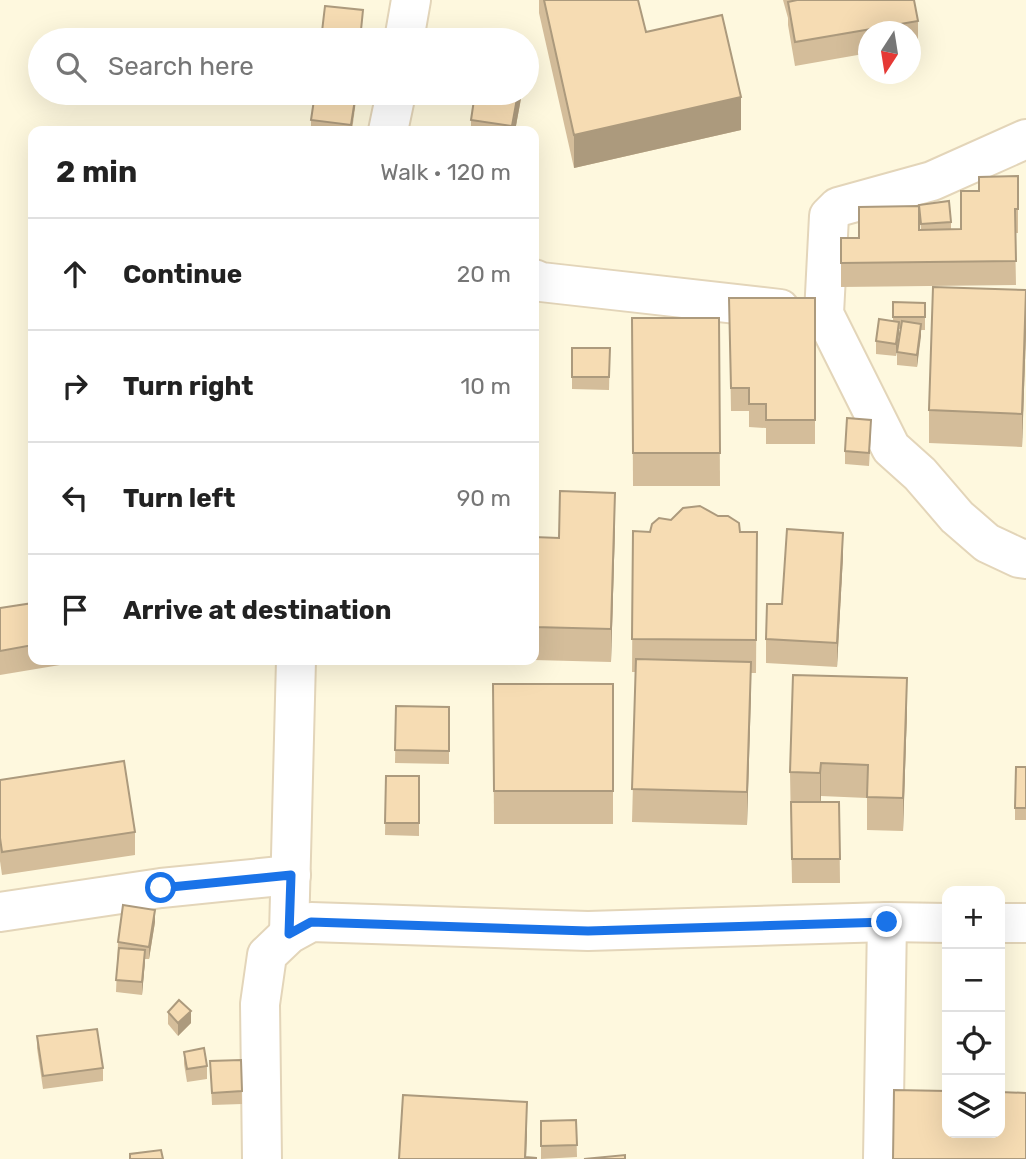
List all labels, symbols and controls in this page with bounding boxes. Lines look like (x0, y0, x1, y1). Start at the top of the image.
north arrow (858, 21, 921, 84)
search box (28, 28, 539, 105)
icon: search (52, 48, 90, 86)
text: Search here (108, 51, 254, 82)
text: 2 min (56, 154, 137, 190)
text: Walk · 120 m (380, 158, 511, 186)
icon: ahead (56, 255, 94, 293)
text: Continue (123, 259, 242, 290)
text: 20 m (457, 260, 511, 288)
icon: right (56, 367, 94, 405)
text: Turn right (123, 371, 253, 402)
text: 10 m (460, 372, 511, 400)
icon: left (56, 479, 94, 517)
text: Turn left (123, 483, 235, 514)
text: 90 m (457, 484, 511, 512)
icon: arrive (56, 591, 94, 629)
text: Arrive at destination (123, 595, 391, 626)
route start (145, 872, 176, 903)
map controls (942, 886, 1005, 1138)
button: + (942, 886, 1005, 949)
route end (871, 906, 902, 937)
button: − (942, 949, 1005, 1012)
button: locate (942, 1012, 1005, 1075)
button: layers (942, 1075, 1005, 1138)

